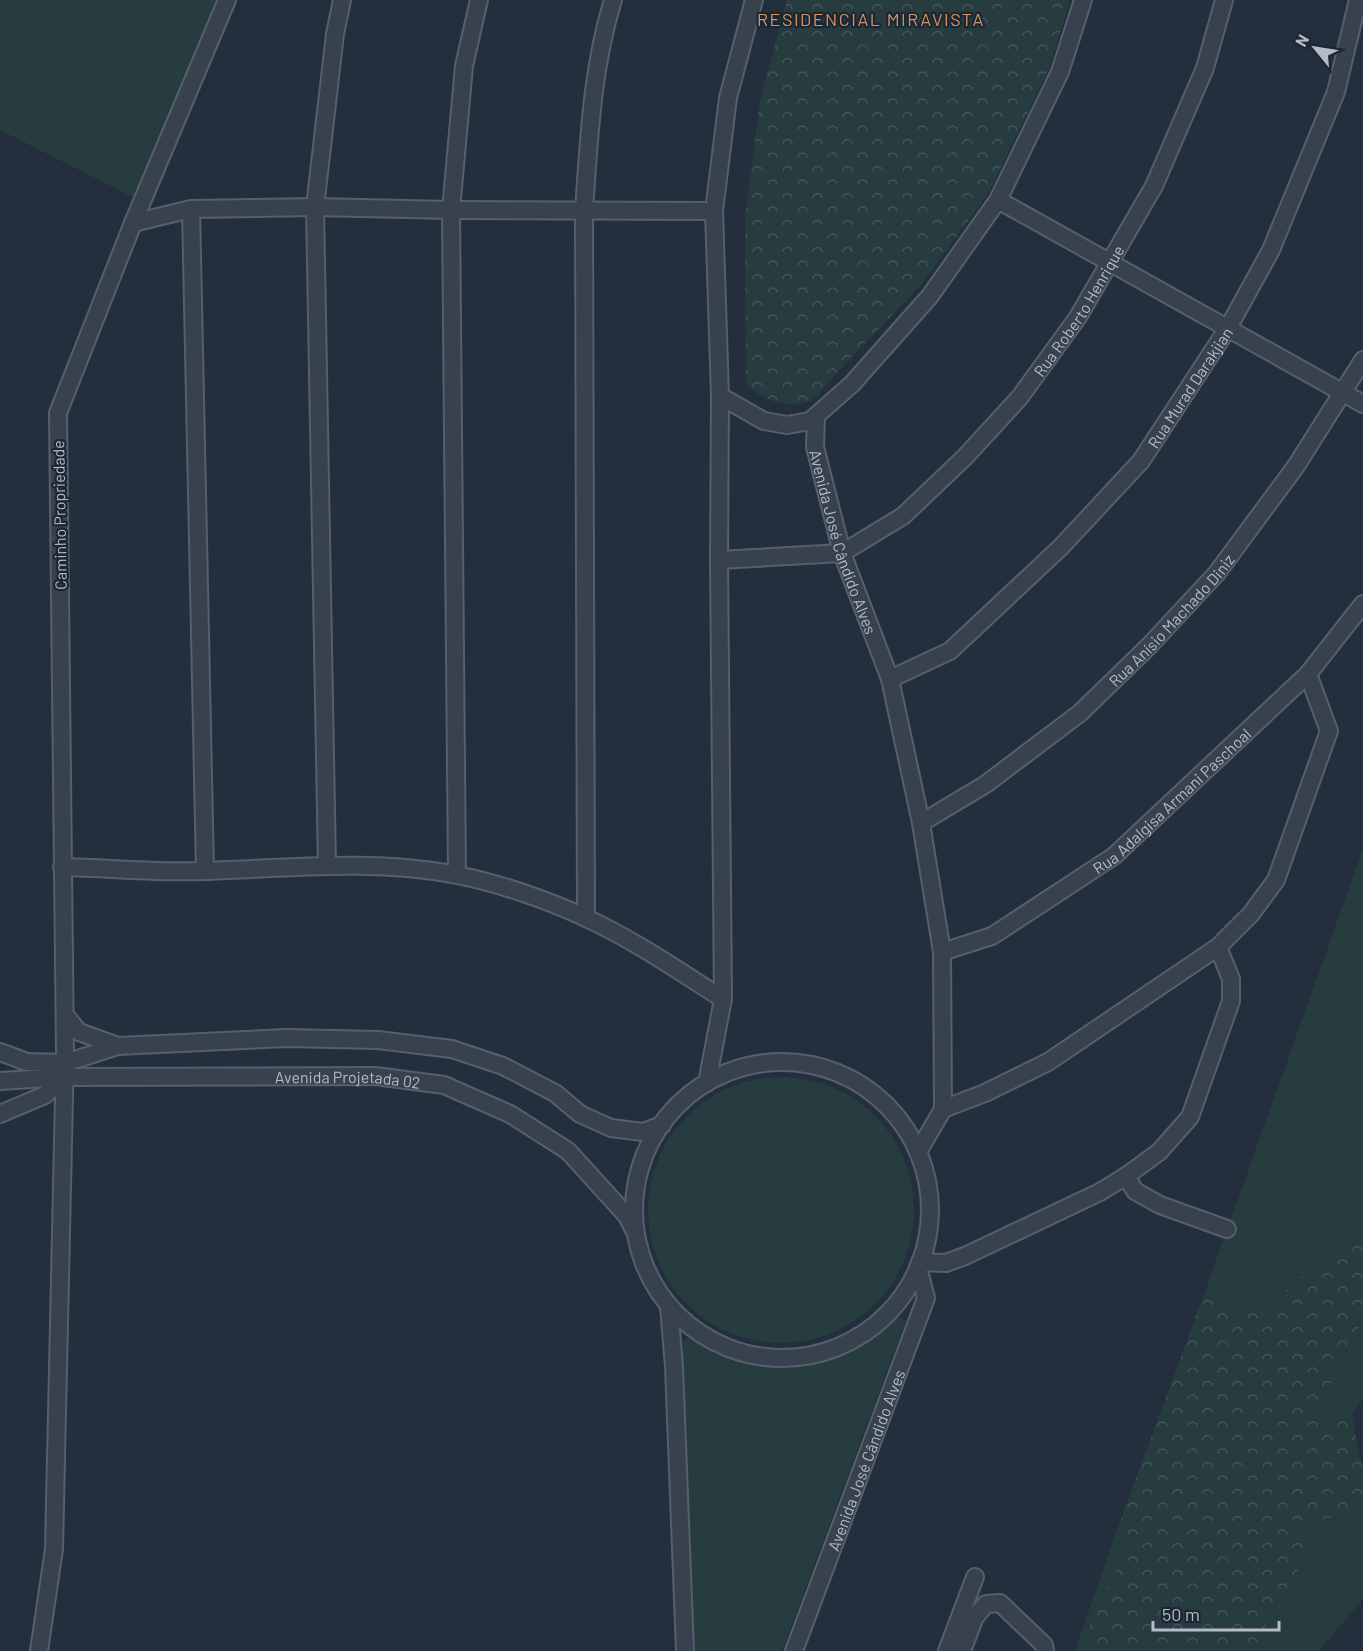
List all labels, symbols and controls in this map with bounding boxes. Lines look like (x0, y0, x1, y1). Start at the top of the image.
district label: RESIDENCIAL MIRAVISTA (757, 8, 985, 30)
north arrow (1285, 18, 1345, 78)
text: N (1291, 31, 1312, 50)
street label: Rua Roberto Henrique (1029, 241, 1127, 380)
street label: Rua Murad Darakjian (1143, 323, 1236, 451)
street label: Caminho Propriedade (48, 440, 70, 590)
street label: Avenida José Cândido Alves (807, 448, 881, 636)
street label: Rua Anísio Machado Diniz (1104, 550, 1238, 690)
street label: Rua Adalgisa Armani Paschoal (1089, 724, 1254, 877)
street label: Avenida Projetada 02 (275, 1067, 422, 1091)
street label: Avenida José Cândido Alves (823, 1367, 908, 1553)
scale bar (1153, 1594, 1279, 1632)
text: 50 m (1162, 1603, 1200, 1625)

